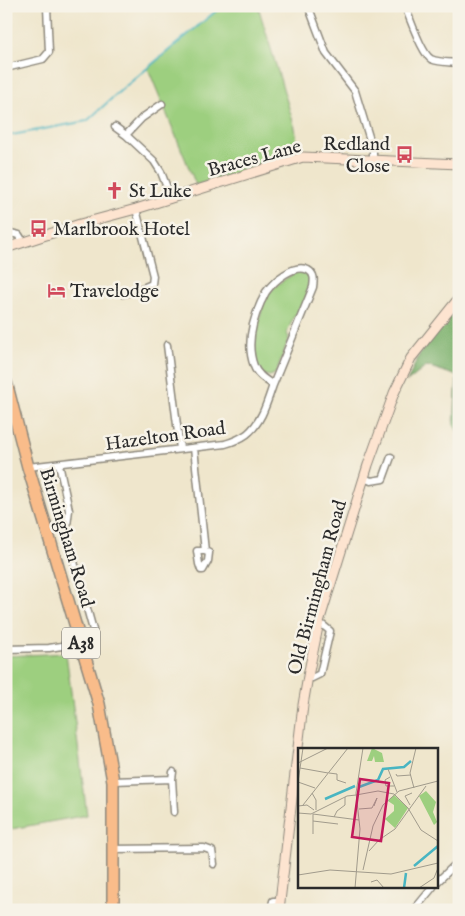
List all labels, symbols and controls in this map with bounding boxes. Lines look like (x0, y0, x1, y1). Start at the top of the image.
place label: Redland Close (323, 133, 391, 179)
street label: Braces Lane (205, 135, 304, 183)
bus stop icon: Redland Close (394, 144, 414, 164)
church icon: St Luke (105, 180, 125, 200)
place label: St Luke (129, 180, 192, 204)
bus stop icon: Marlbrook Hotel (29, 218, 49, 238)
place label: Marlbrook Hotel (53, 218, 191, 242)
hotel icon: Travelodge (46, 280, 66, 300)
place label: Travelodge (70, 280, 159, 304)
street label: Hazelton Road (104, 417, 228, 457)
street label: Birmingham Road (33, 465, 99, 611)
street label: Old Birmingham Road (283, 497, 353, 678)
road number: A38 (62, 628, 100, 658)
inset map (298, 748, 438, 888)

